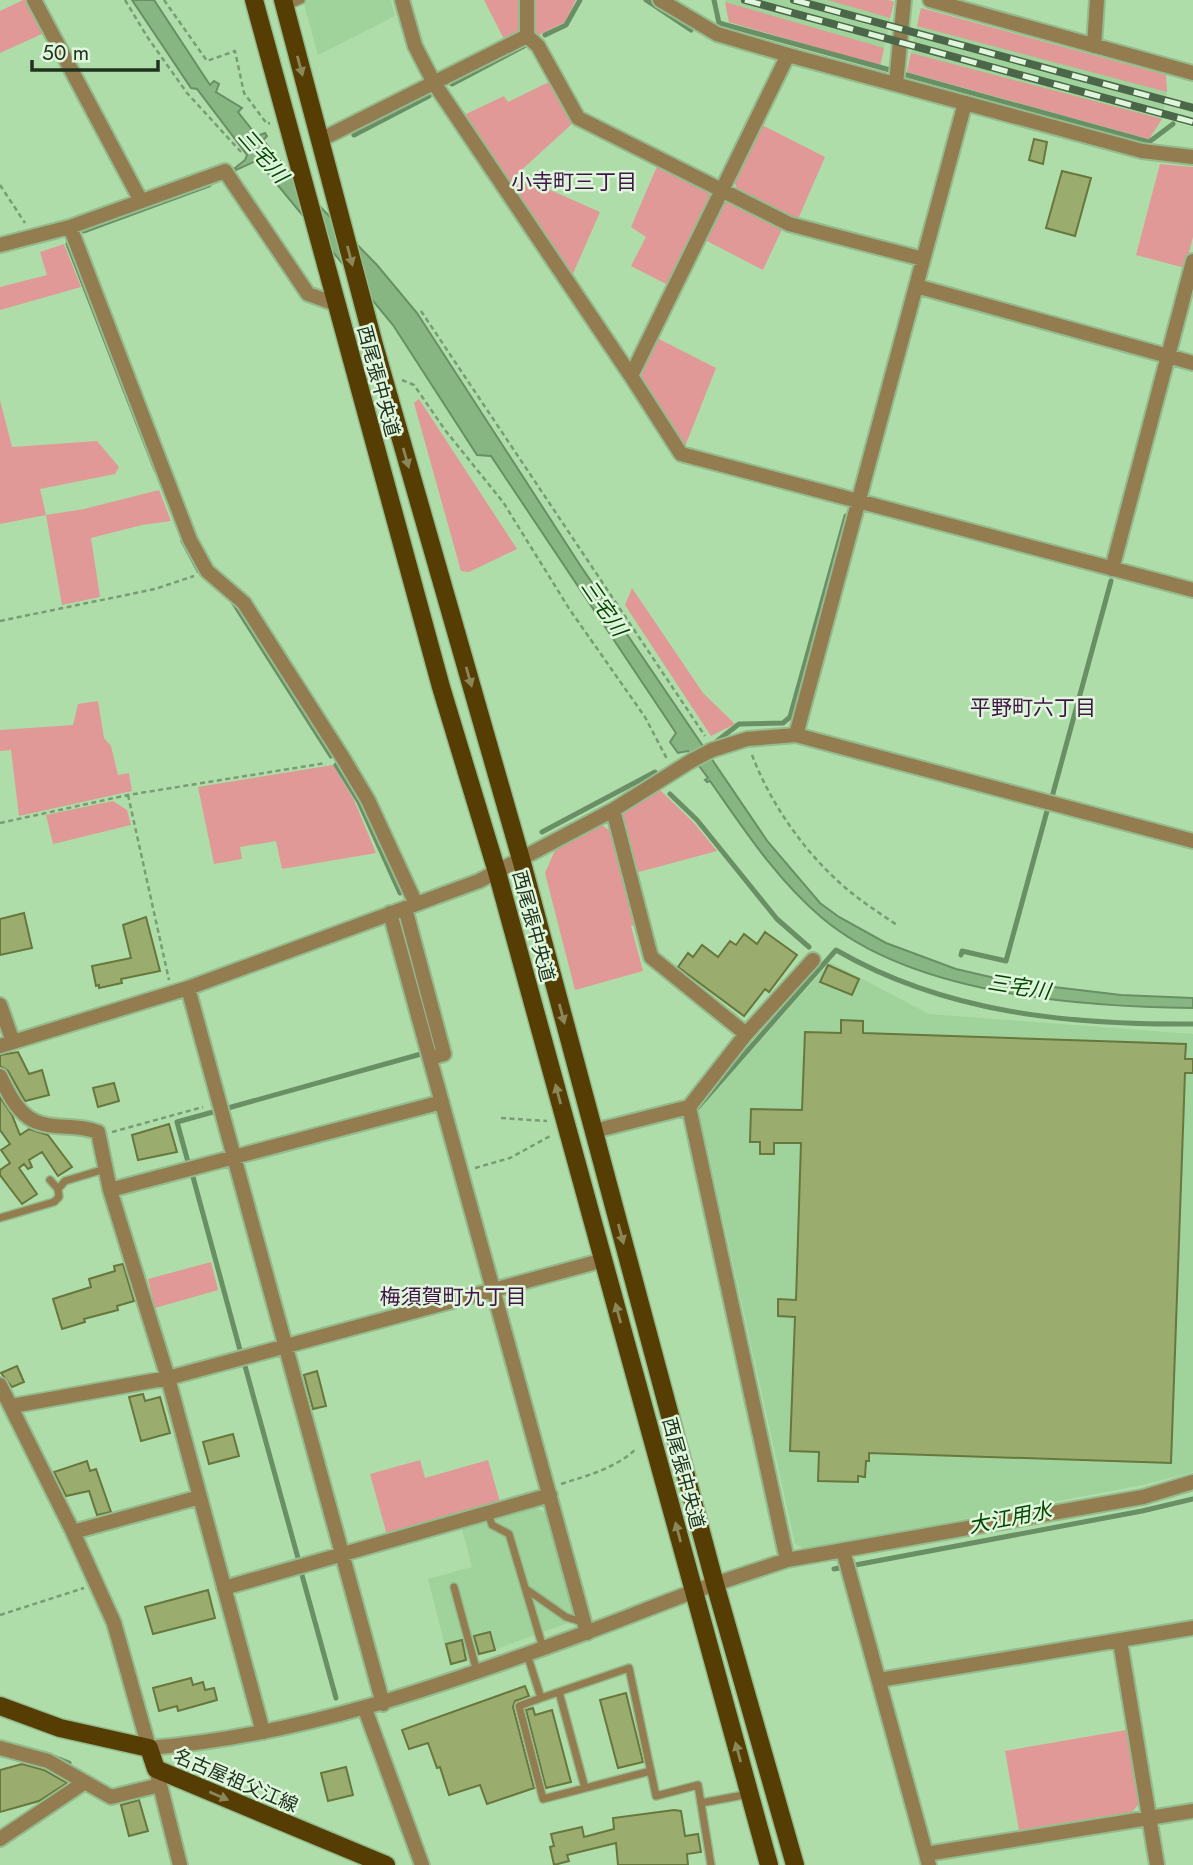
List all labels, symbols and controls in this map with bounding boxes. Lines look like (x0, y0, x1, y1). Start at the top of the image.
scale bar (32, 28, 158, 72)
text: 50 m (42, 38, 89, 68)
one-way arrow (295, 55, 306, 77)
water label: 三宅川 (231, 122, 296, 191)
district label: 小寺町三丁目 (511, 167, 637, 197)
one-way arrow (345, 245, 356, 267)
street label: 西尾張中央道 (351, 323, 406, 440)
one-way arrow (402, 448, 412, 469)
water label: 三宅川 (574, 573, 635, 644)
one-way arrow (464, 666, 474, 687)
district label: 平野町六丁目 (970, 693, 1096, 723)
street label: 西尾張中央道 (506, 868, 561, 985)
water label: 三宅川 (986, 967, 1054, 1007)
one-way arrow (557, 1003, 568, 1025)
one-way arrow (552, 1082, 563, 1104)
one-way arrow (616, 1223, 627, 1245)
district label: 梅須賀町九丁目 (380, 1282, 527, 1312)
one-way arrow (612, 1302, 623, 1324)
street label: 西尾張中央道 (656, 1415, 711, 1532)
water label: 大江用水 (966, 1495, 1056, 1541)
one-way arrow (673, 1522, 683, 1543)
one-way arrow (733, 1741, 743, 1762)
street label: 名古屋祖父江線 (169, 1742, 302, 1819)
one-way arrow (209, 1790, 230, 1801)

